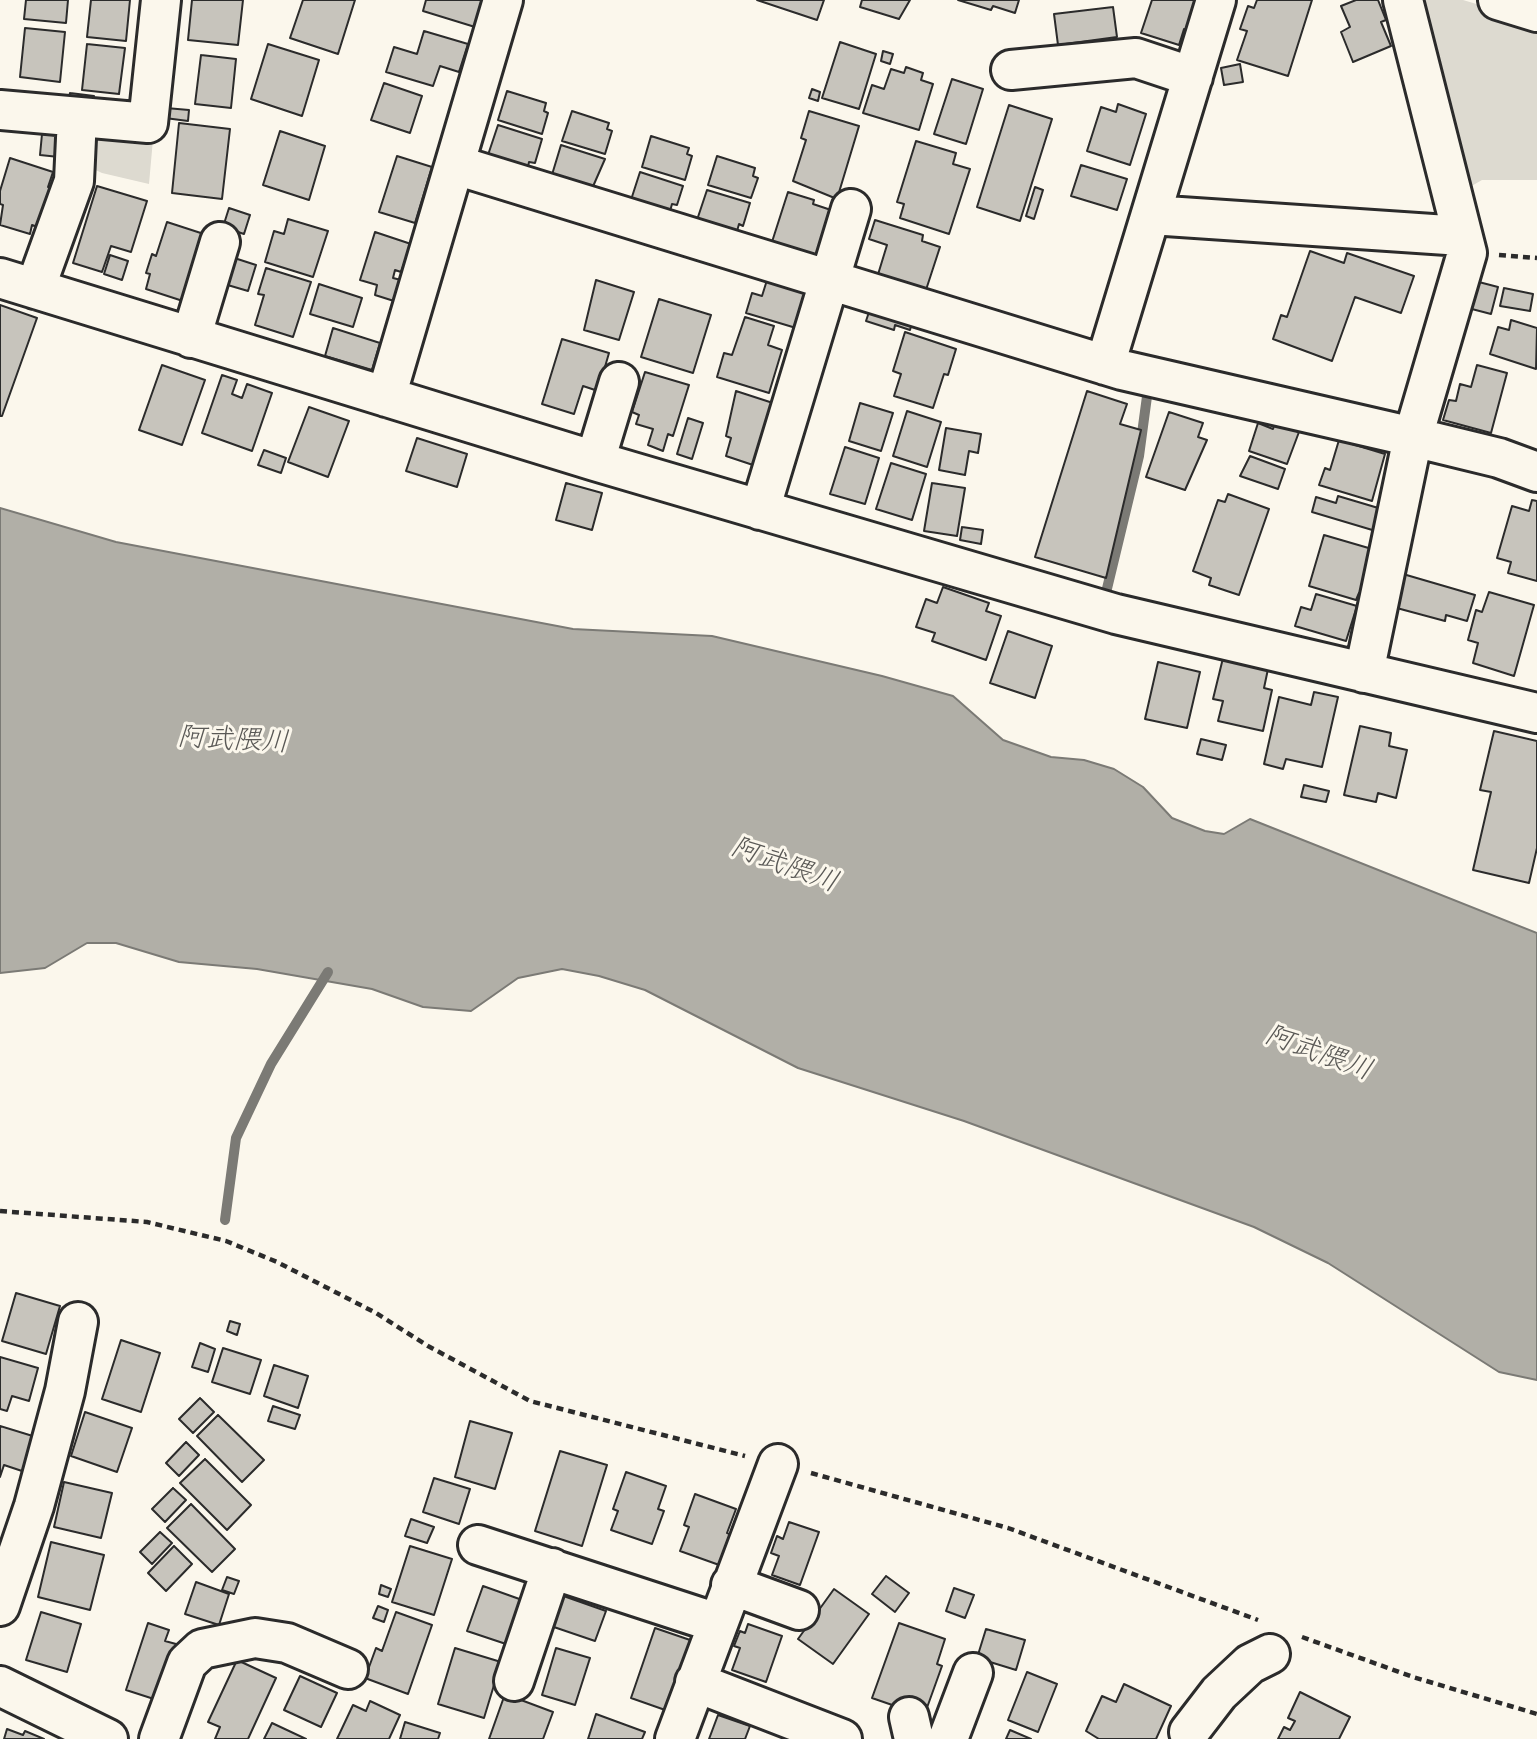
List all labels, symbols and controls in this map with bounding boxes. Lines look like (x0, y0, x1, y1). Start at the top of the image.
water label: 阿武隈川 (176, 722, 290, 762)
water label: 阿武隈川 (726, 832, 842, 902)
water label: 阿武隈川 (1260, 1020, 1376, 1090)

